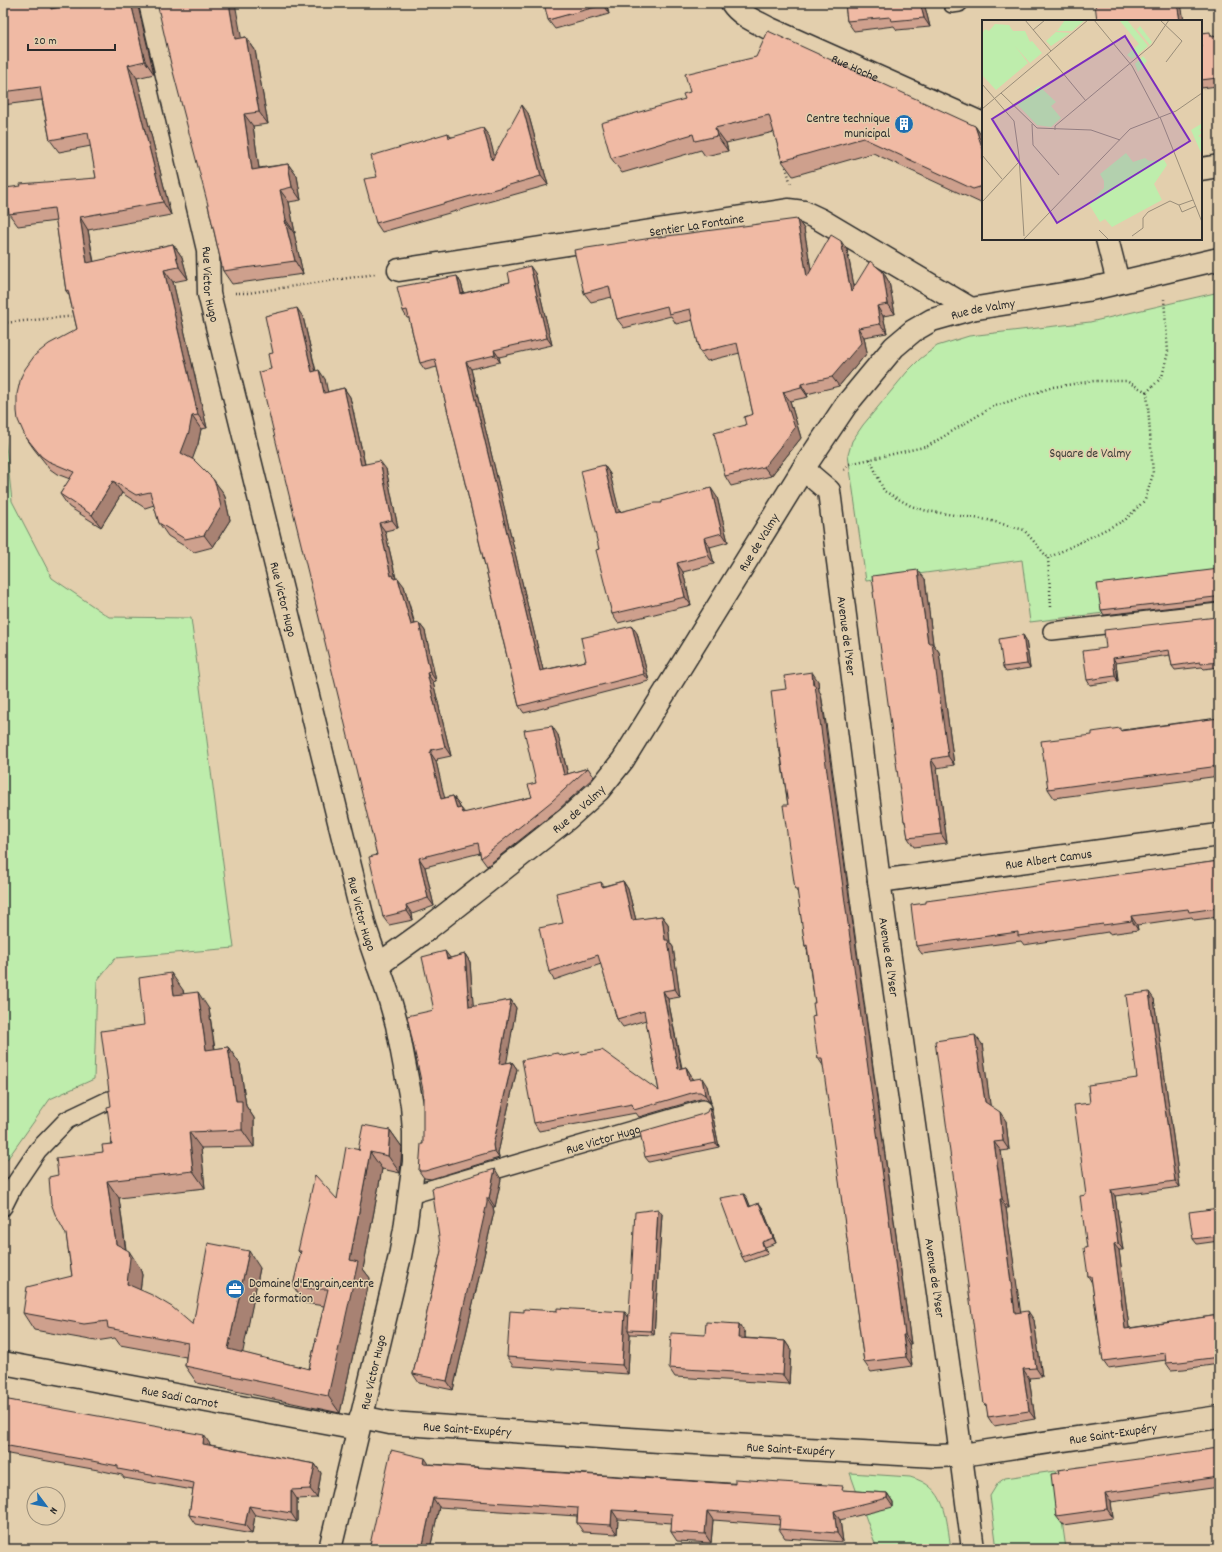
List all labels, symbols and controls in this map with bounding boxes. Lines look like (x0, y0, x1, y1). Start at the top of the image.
inset map (982, 20, 1202, 240)
scale bar (28, 26, 115, 52)
text: 20 m (34, 33, 57, 50)
street label: Rue Hoche (828, 50, 881, 88)
place label: Centre technique municipal (806, 110, 890, 144)
building icon: Centre technique municipal (893, 113, 915, 135)
street label: Sentier La Fontaine (648, 210, 746, 243)
street label: Rue Victor Hugo (195, 244, 223, 325)
street label: Rue de Valmy (949, 295, 1017, 326)
park label: Square de Valmy (1049, 445, 1131, 464)
street label: Rue de Valmy (735, 510, 786, 576)
street label: Rue Victor Hugo (263, 560, 300, 639)
street label: Avenue de l'Yser (831, 595, 860, 677)
street label: Rue de Valmy (549, 782, 612, 839)
street label: Rue Albert Camus (1004, 845, 1093, 876)
street label: Rue Victor Hugo (341, 875, 380, 954)
street label: Avenue de l'Yser (872, 916, 903, 998)
street label: Rue Victor Hugo (564, 1121, 643, 1161)
street label: Avenue de l'Yser (918, 1237, 949, 1319)
place label: Domaine d'Engrain,centre de formation (249, 1275, 374, 1309)
office icon: Domaine d'Engrain,centre de formation (224, 1278, 246, 1300)
street label: Rue Victor Hugo (357, 1333, 392, 1412)
street label: Rue Sadi Carnot (139, 1382, 220, 1415)
street label: Rue Saint-Exupéry (422, 1418, 512, 1443)
street label: Rue Saint-Exupéry (1068, 1419, 1159, 1451)
street label: Rue Saint-Exupéry (746, 1439, 836, 1463)
north arrow (26, 1486, 66, 1526)
text: N (44, 1504, 61, 1517)

